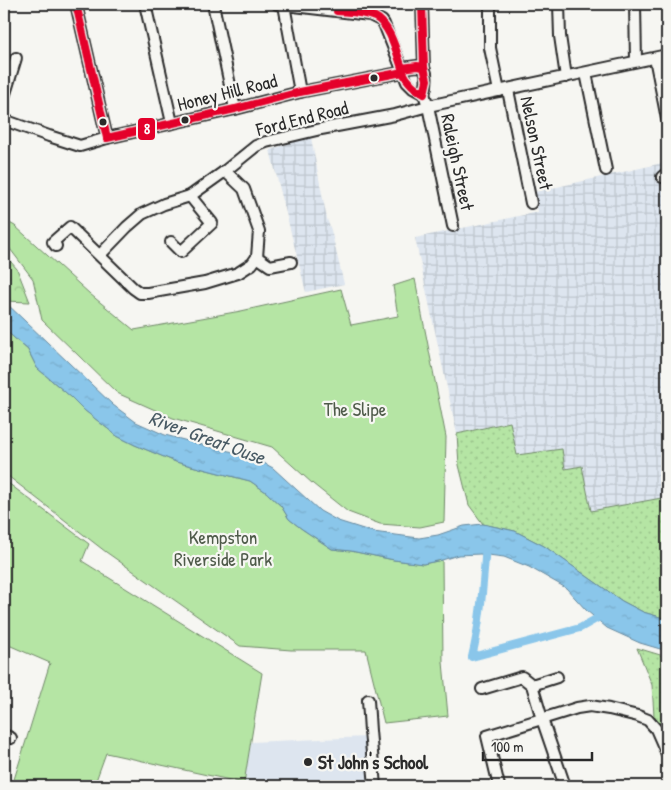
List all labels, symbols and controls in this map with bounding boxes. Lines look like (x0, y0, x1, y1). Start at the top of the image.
street label: Honey Hill Road (174, 67, 280, 117)
unlabelled marker (369, 73, 379, 83)
street label: Ford End Road (252, 94, 351, 142)
street label: Nelson Street (514, 94, 560, 193)
street label: Raleigh Street (435, 111, 481, 213)
unlabelled marker (180, 115, 190, 125)
unlabelled marker (98, 117, 108, 127)
line badge: 8 (137, 117, 156, 141)
text: 8 (144, 119, 150, 138)
park label: The Slipe (324, 396, 387, 422)
water label: River Great Ouse (145, 404, 270, 471)
park label: Kempston Riverside Park (174, 524, 272, 572)
scale bar (483, 730, 592, 762)
text: 100 m (491, 736, 524, 757)
place label: St John's School (318, 749, 429, 775)
marker: St John's School (302, 756, 314, 768)

